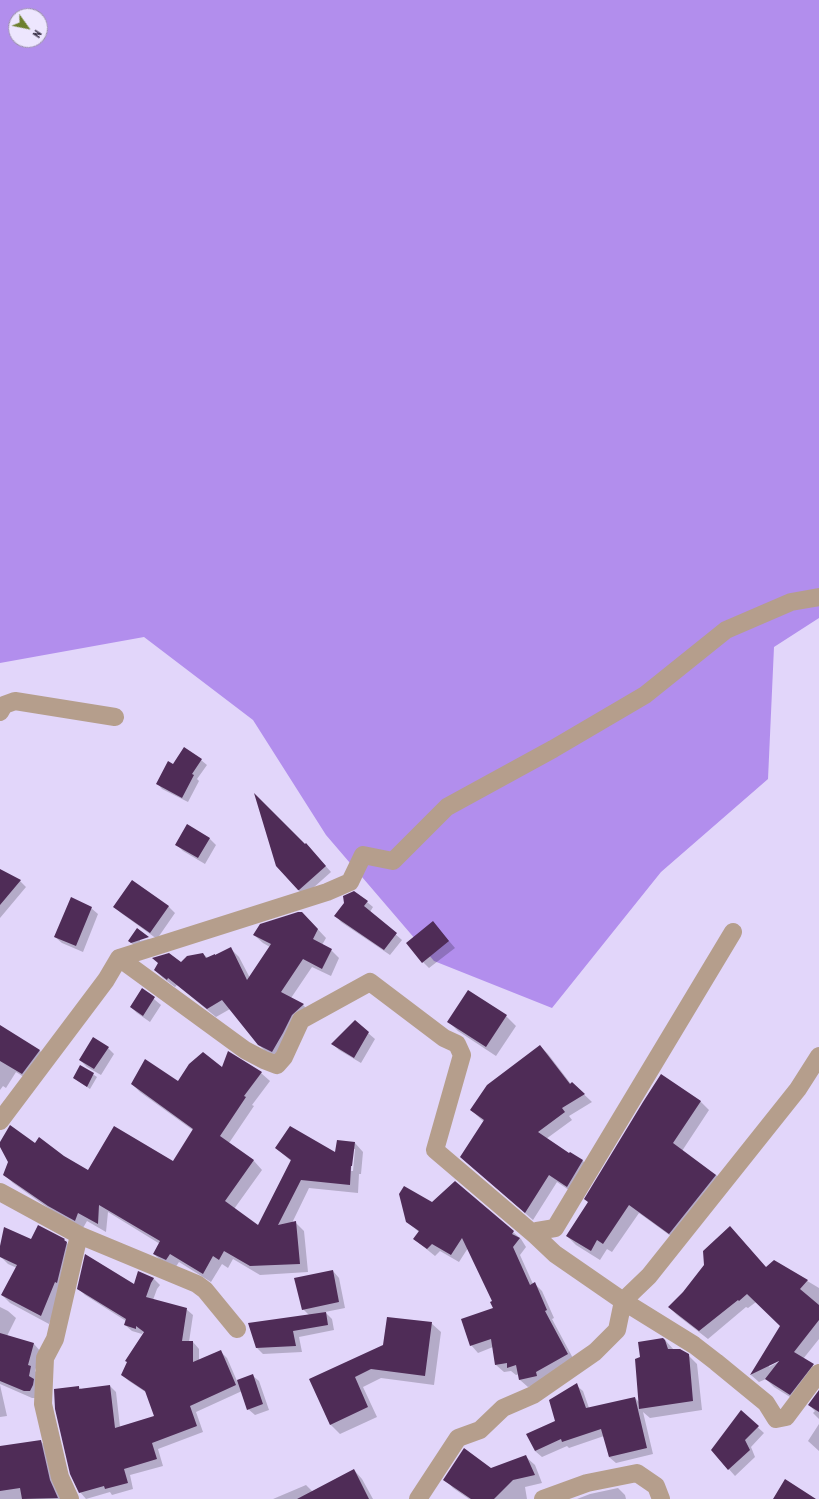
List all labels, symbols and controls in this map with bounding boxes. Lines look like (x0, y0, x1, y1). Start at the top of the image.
north arrow (8, 8, 48, 48)
text: N (30, 28, 45, 40)

